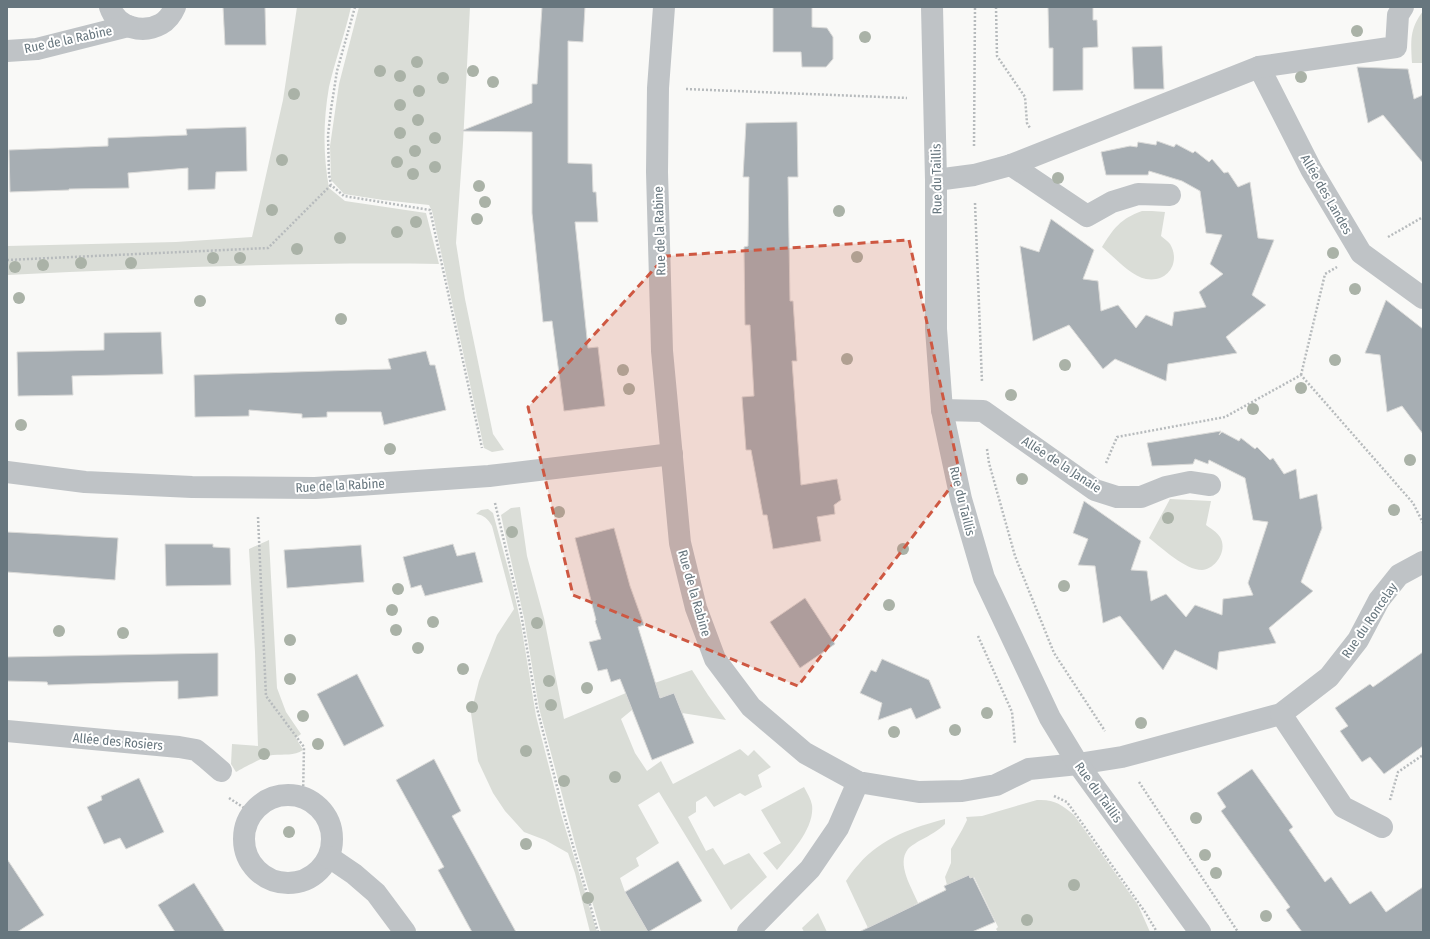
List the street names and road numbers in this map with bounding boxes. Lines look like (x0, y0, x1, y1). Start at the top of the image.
street label: Rue de la Rabine (23, 23, 113, 56)
street label: Rue du Taillis (928, 143, 945, 215)
street label: Allée des Landes (1298, 152, 1356, 237)
street label: Rue de la Rabine (650, 186, 669, 276)
street label: Allée de la Janaie (1019, 433, 1104, 496)
street label: Rue du Taillis (947, 465, 978, 538)
street label: Rue de la Rabine (295, 476, 385, 495)
street label: Rue de la Rabine (675, 548, 714, 638)
street label: Rue du Roncelay (1339, 580, 1400, 661)
street label: Allée des Rosiers (72, 730, 164, 753)
street label: Rue du Taillis (1072, 759, 1126, 826)

